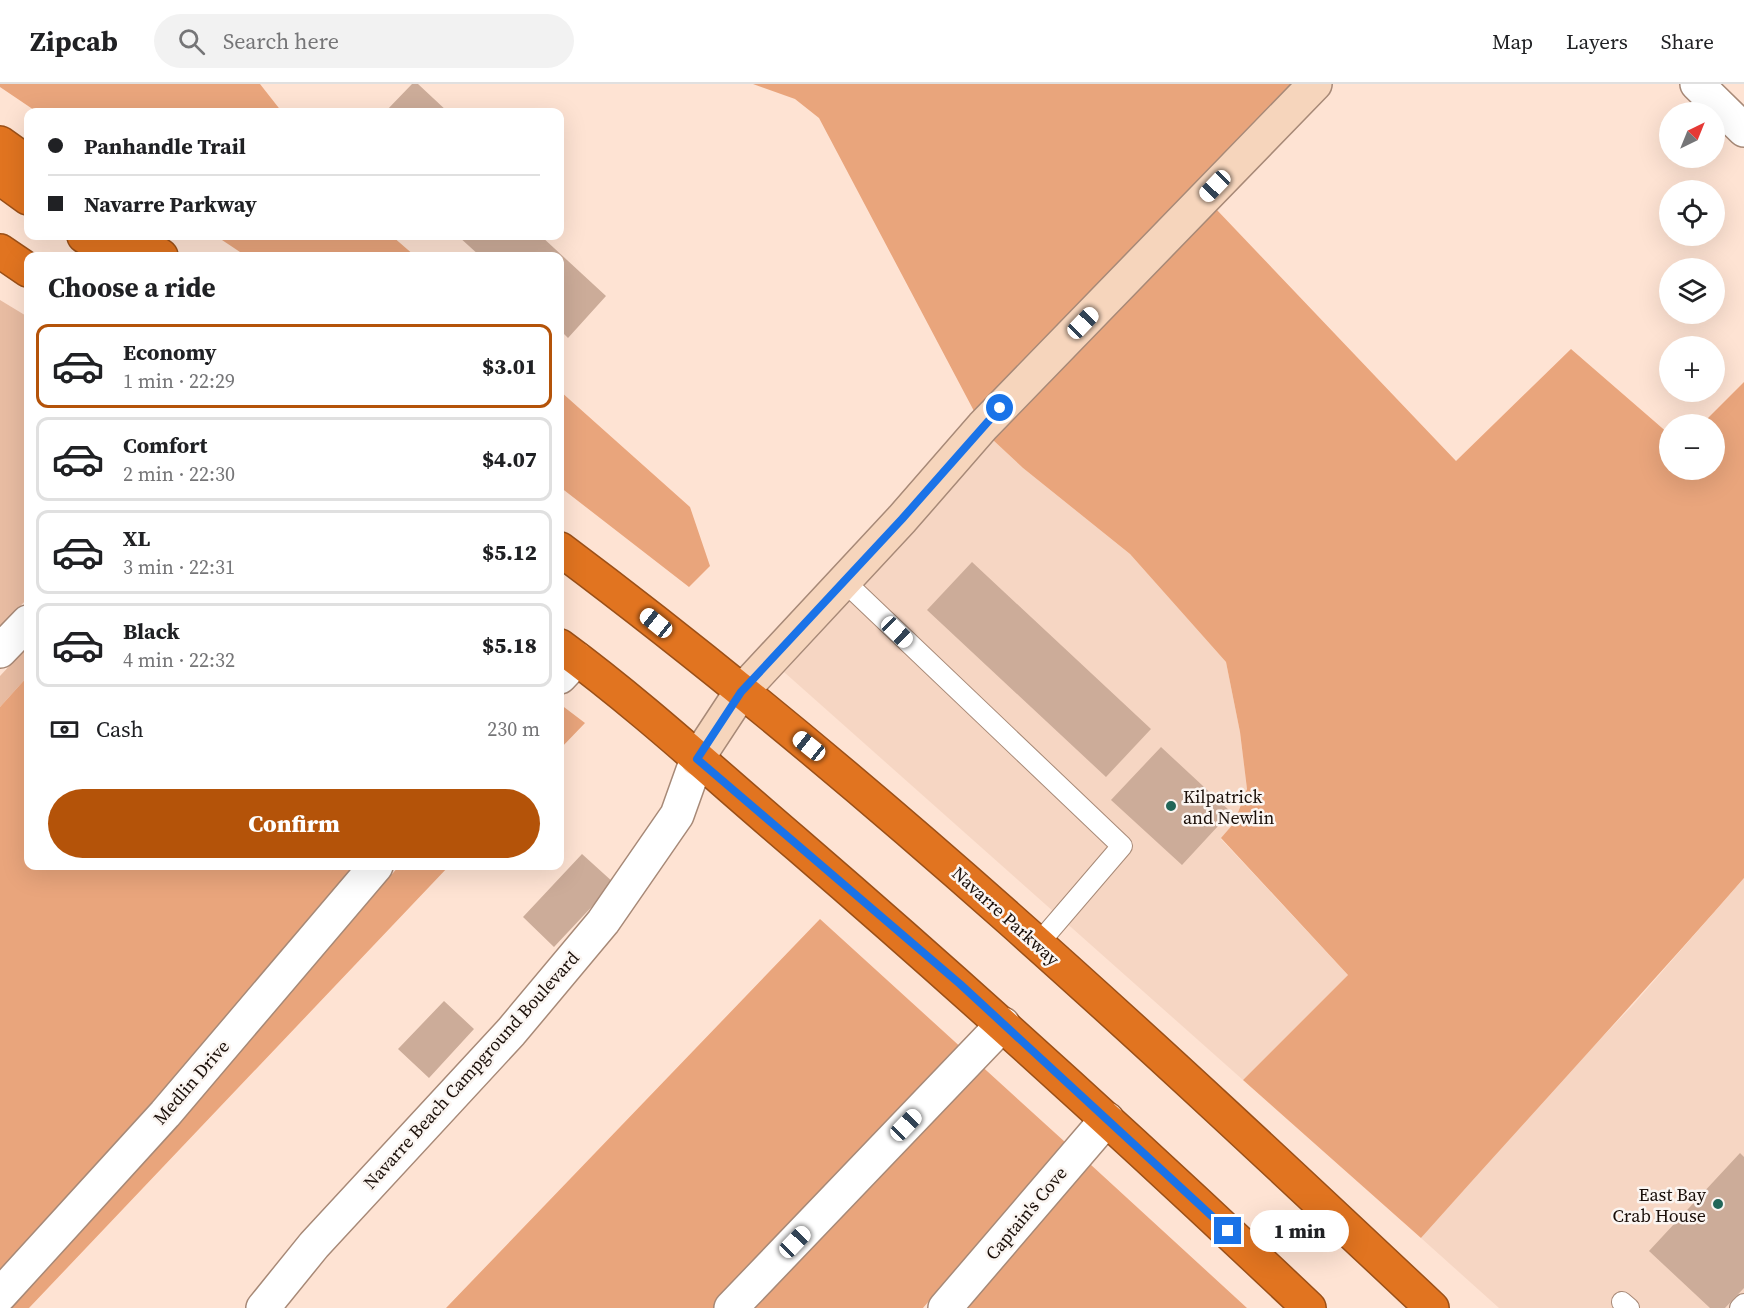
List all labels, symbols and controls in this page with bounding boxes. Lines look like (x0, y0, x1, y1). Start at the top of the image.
search box (154, 14, 574, 68)
text: Zipcab (30, 22, 118, 60)
icon: search (175, 25, 208, 58)
text: Search here (223, 26, 339, 56)
text: Map (1492, 27, 1533, 56)
text: Layers (1566, 27, 1628, 56)
text: Share (1661, 27, 1714, 56)
north arrow (1659, 102, 1725, 168)
map controls (1659, 102, 1725, 480)
text: Panhandle Trail (84, 131, 246, 161)
car (1196, 167, 1234, 205)
button: locate (1659, 180, 1725, 246)
text: Navarre Parkway (84, 189, 257, 219)
button: layers (1659, 258, 1725, 324)
text: Choose a ride (48, 269, 216, 306)
car (1064, 304, 1102, 342)
button: + (1659, 336, 1725, 402)
text: Economy (123, 337, 217, 367)
icon: car (51, 339, 105, 393)
text: $3.01 (482, 351, 537, 381)
text: 1 min · 22:29 (123, 367, 235, 395)
route start (986, 394, 1013, 421)
button: − (1659, 414, 1725, 480)
text: Comfort (123, 430, 207, 460)
icon: car (51, 432, 105, 486)
text: $4.07 (482, 444, 537, 474)
text: 2 min · 22:30 (123, 460, 235, 488)
text: XL (123, 523, 150, 553)
icon: car (51, 525, 105, 579)
text: $5.12 (482, 537, 537, 567)
text: 3 min · 22:31 (123, 553, 235, 581)
car (636, 605, 676, 641)
car (878, 613, 916, 651)
text: Black (123, 616, 180, 646)
icon: car (51, 618, 105, 672)
text: $5.18 (482, 630, 537, 660)
text: 4 min · 22:32 (123, 646, 235, 674)
icon: cash (48, 713, 81, 746)
text: Cash (96, 714, 144, 744)
text: 230 m (487, 715, 540, 743)
car (789, 728, 829, 764)
place label: Kilpatrick and Newlin (1183, 784, 1275, 830)
button: Confirm (48, 789, 540, 858)
marker: Kilpatrick and Newlin (1164, 799, 1178, 813)
street label: Navarre Parkway (947, 861, 1066, 972)
street label: Navarre Beach Campground Boulevard (357, 946, 585, 1194)
street label: Medlin Drive (147, 1034, 235, 1130)
car (887, 1106, 925, 1144)
street label: Captain's Cove (980, 1161, 1072, 1265)
place label: East Bay Crab House (1612, 1182, 1707, 1228)
marker: East Bay Crab House (1711, 1197, 1725, 1211)
callout: 1 min (1249, 1210, 1348, 1252)
route end (1214, 1217, 1241, 1244)
text: 1 min (1273, 1217, 1326, 1245)
car (776, 1223, 814, 1261)

